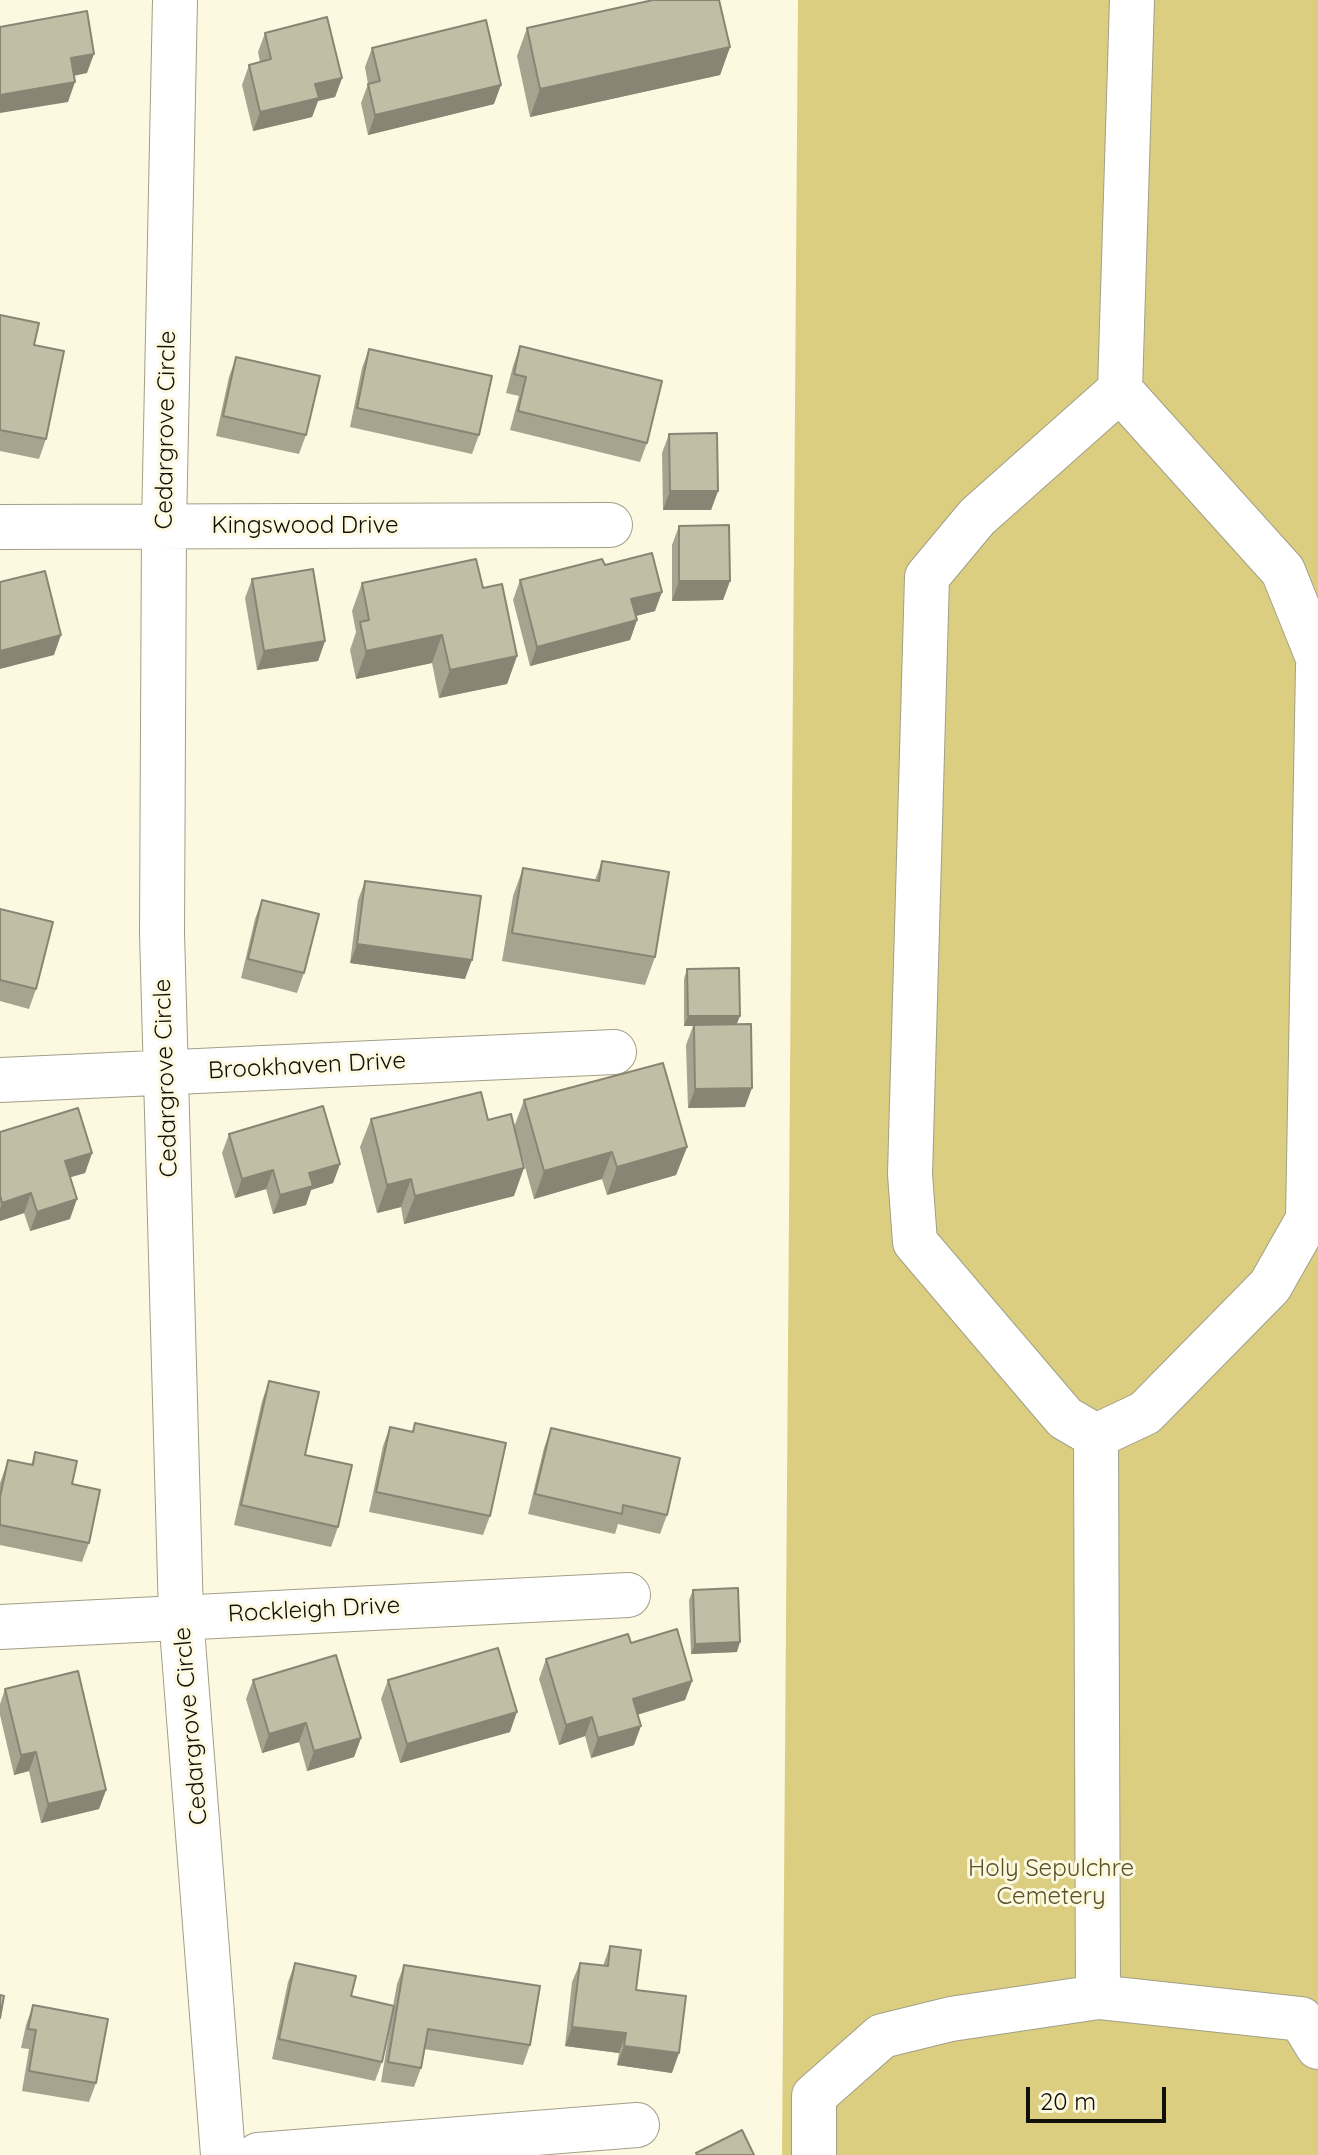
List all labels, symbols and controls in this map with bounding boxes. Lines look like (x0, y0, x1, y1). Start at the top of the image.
street label: Cedargrove Circle (150, 330, 182, 530)
street label: Kingswood Drive (211, 512, 399, 540)
street label: Cedargrove Circle (148, 978, 184, 1178)
street label: Brookhaven Drive (207, 1046, 407, 1086)
street label: Rockleigh Drive (227, 1591, 401, 1629)
street label: Cedargrove Circle (168, 1626, 214, 1826)
park label: Holy Sepulchre Cemetery (968, 1855, 1134, 1911)
scale bar (1030, 2071, 1170, 2121)
text: 20 m (1040, 2086, 1096, 2116)

